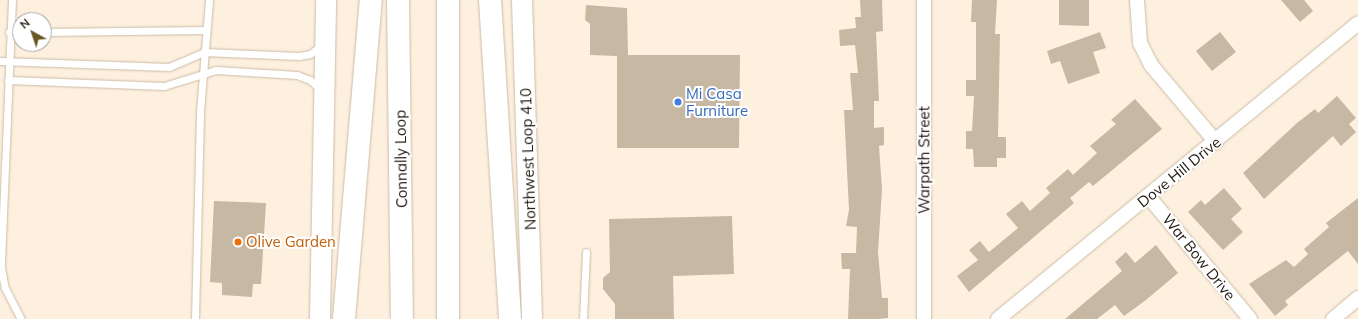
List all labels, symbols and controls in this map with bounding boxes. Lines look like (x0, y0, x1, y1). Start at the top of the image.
north arrow (12, 12, 52, 52)
text: N (17, 16, 33, 32)
place label: Mi Casa Furniture (686, 84, 748, 119)
street label: Northwest Loop 410 (517, 88, 539, 230)
marker: Mi Casa Furniture (673, 97, 683, 107)
street label: Warpath Street (915, 106, 933, 214)
street label: Connally Loop (391, 110, 411, 208)
street label: Dove Hill Drive (1134, 133, 1224, 211)
street label: War Bow Drive (1159, 210, 1239, 304)
place label: Olive Garden (246, 233, 336, 251)
marker: Olive Garden (233, 237, 243, 247)

